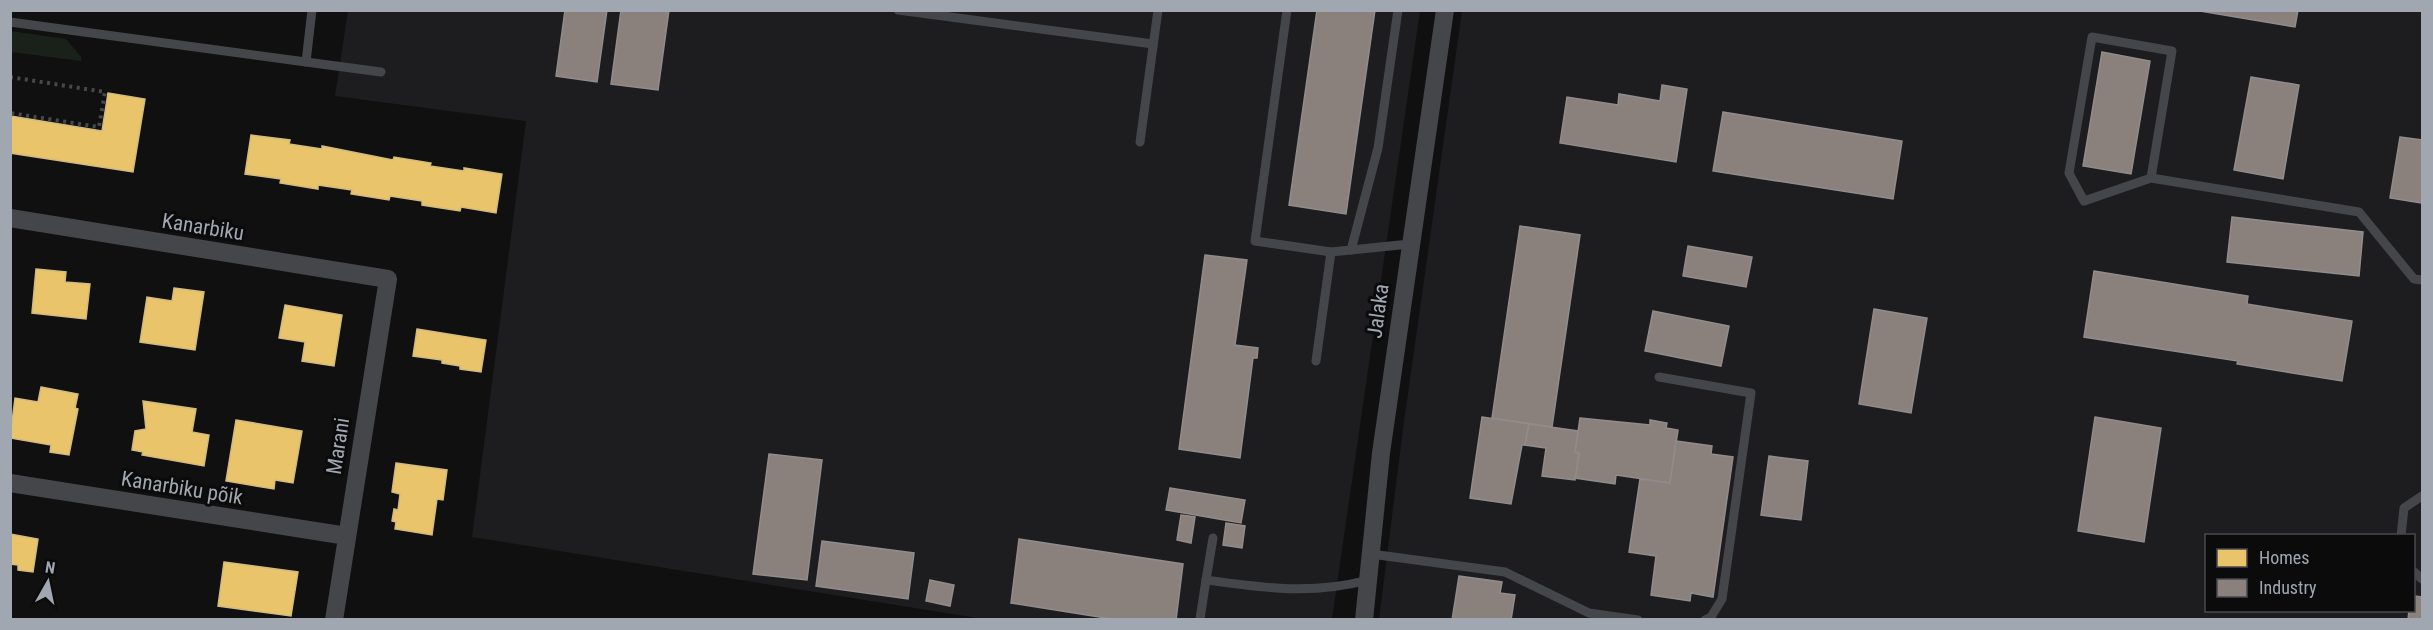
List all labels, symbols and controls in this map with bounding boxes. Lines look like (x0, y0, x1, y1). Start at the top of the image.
street label: Kanarbiku (160, 209, 246, 245)
street label: Jalaka (1362, 282, 1394, 340)
street label: Marani (322, 416, 354, 476)
street label: Kanarbiku põik (119, 467, 245, 510)
legend (2205, 534, 2415, 612)
text: Homes (2259, 547, 2309, 568)
north arrow (18, 552, 78, 612)
text: N (44, 558, 57, 578)
text: Industry (2259, 577, 2317, 598)

